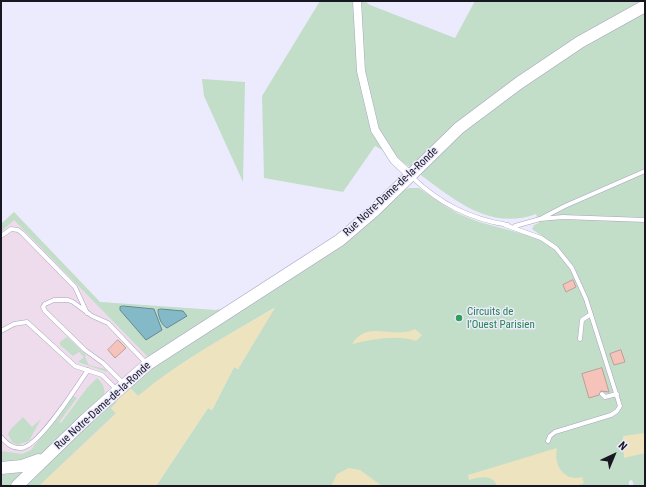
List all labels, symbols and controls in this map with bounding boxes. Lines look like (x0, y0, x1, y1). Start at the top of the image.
street label: Rue Notre-Dame-de-la-Ronde (341, 145, 441, 239)
place label: Circuits de l’Ouest Parisien (467, 305, 535, 331)
marker: Circuits de l’Ouest Parisien (454, 313, 464, 323)
street label: Rue Notre-Dame-de-la-Ronde (52, 359, 154, 453)
north arrow (594, 435, 634, 475)
text: N (616, 439, 630, 453)

